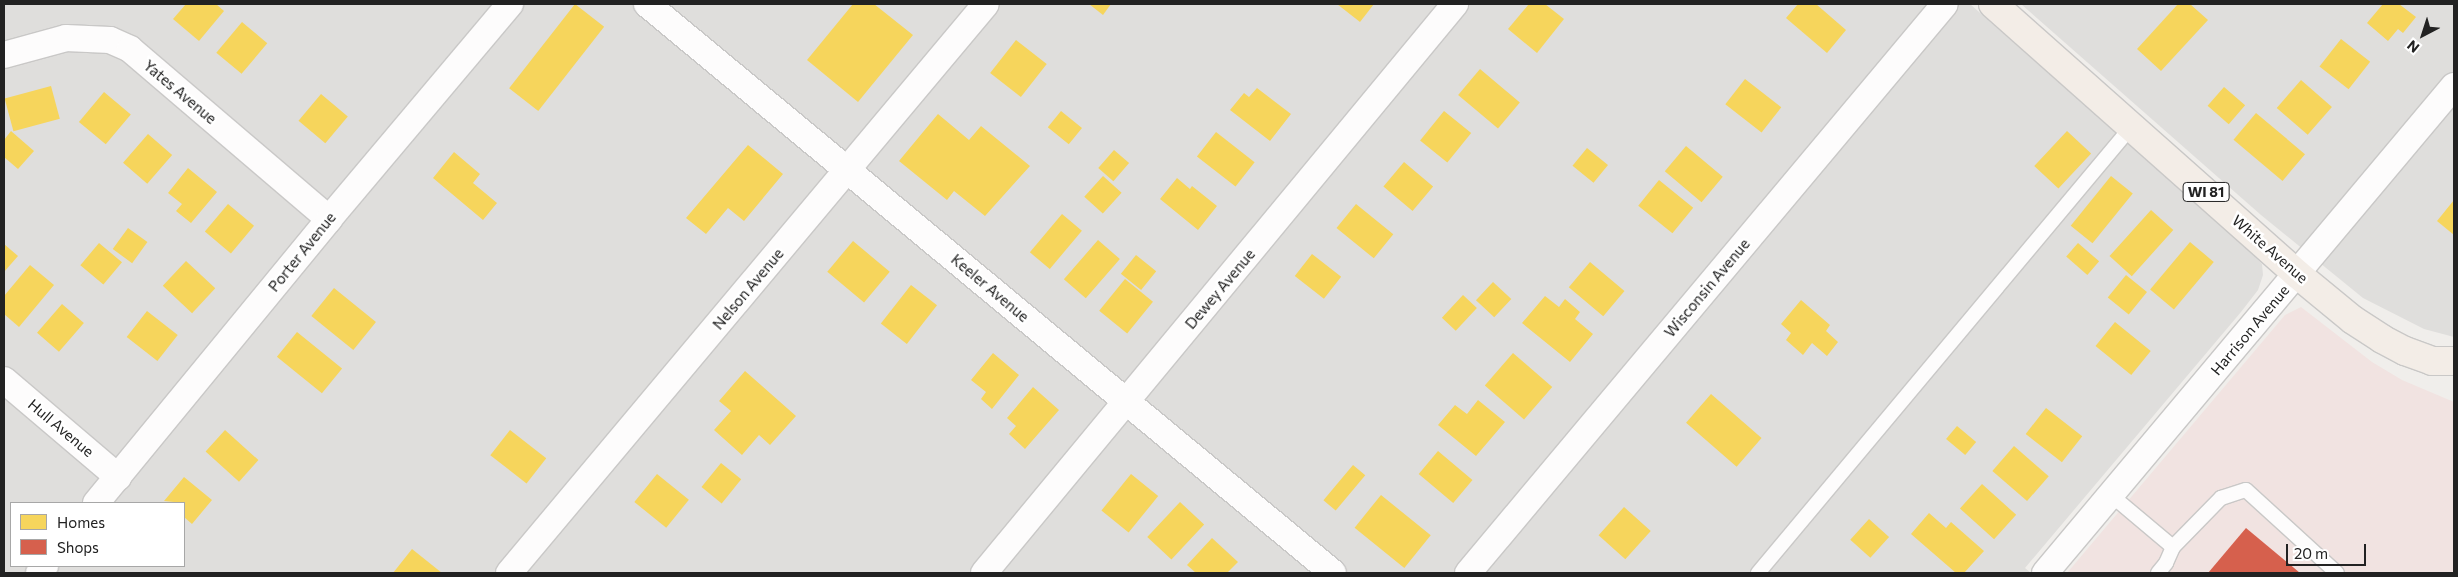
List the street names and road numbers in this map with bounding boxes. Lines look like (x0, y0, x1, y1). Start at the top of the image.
street label: Yates Avenue (140, 56, 220, 128)
road number: WI 81 (2182, 180, 2230, 203)
street label: Porter Avenue (265, 209, 339, 295)
street label: White Avenue (2228, 211, 2312, 287)
street label: Wisconsin Avenue (1661, 235, 1753, 341)
street label: Nelson Avenue (709, 245, 787, 333)
street label: Dewey Avenue (1181, 245, 1259, 333)
street label: Keeler Avenue (947, 250, 1033, 326)
street label: Harrison Avenue (2207, 281, 2293, 379)
street label: Hull Avenue (25, 395, 97, 461)

